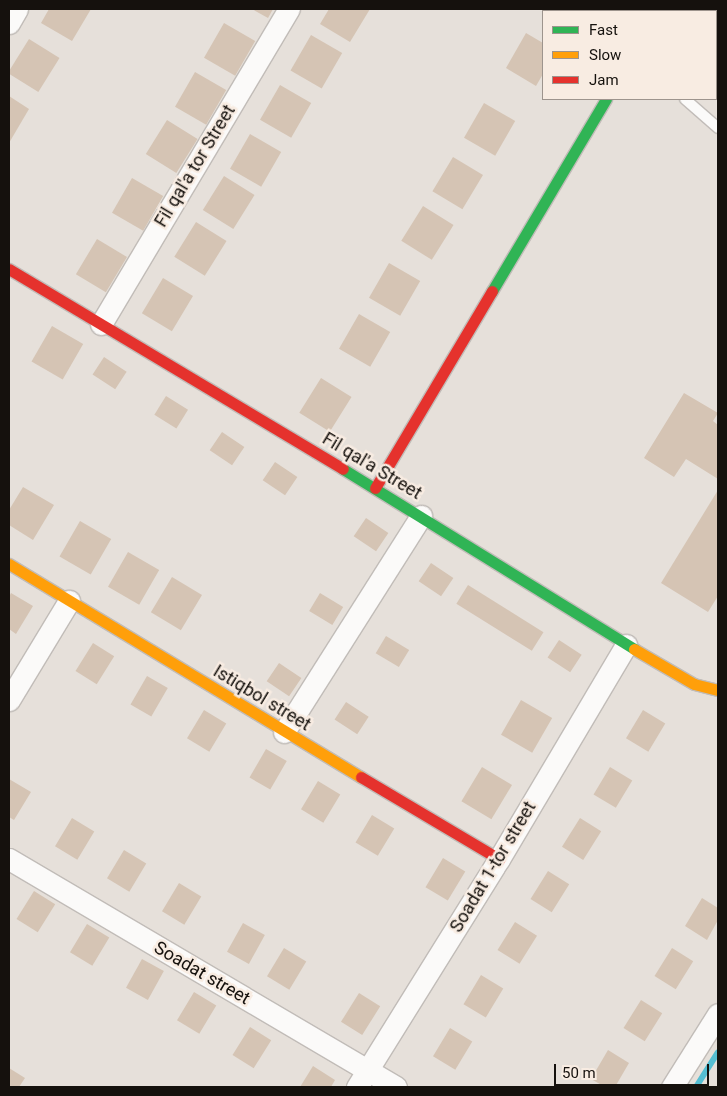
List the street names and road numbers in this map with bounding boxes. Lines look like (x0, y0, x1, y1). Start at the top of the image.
street label: Fil qal'a tor Street (150, 101, 240, 231)
street label: Fil qal'a Street (318, 428, 426, 504)
street label: Istiqbol street (209, 660, 315, 736)
street label: Soadat 1-tor street (445, 798, 541, 936)
street label: Soadat street (150, 937, 254, 1009)

